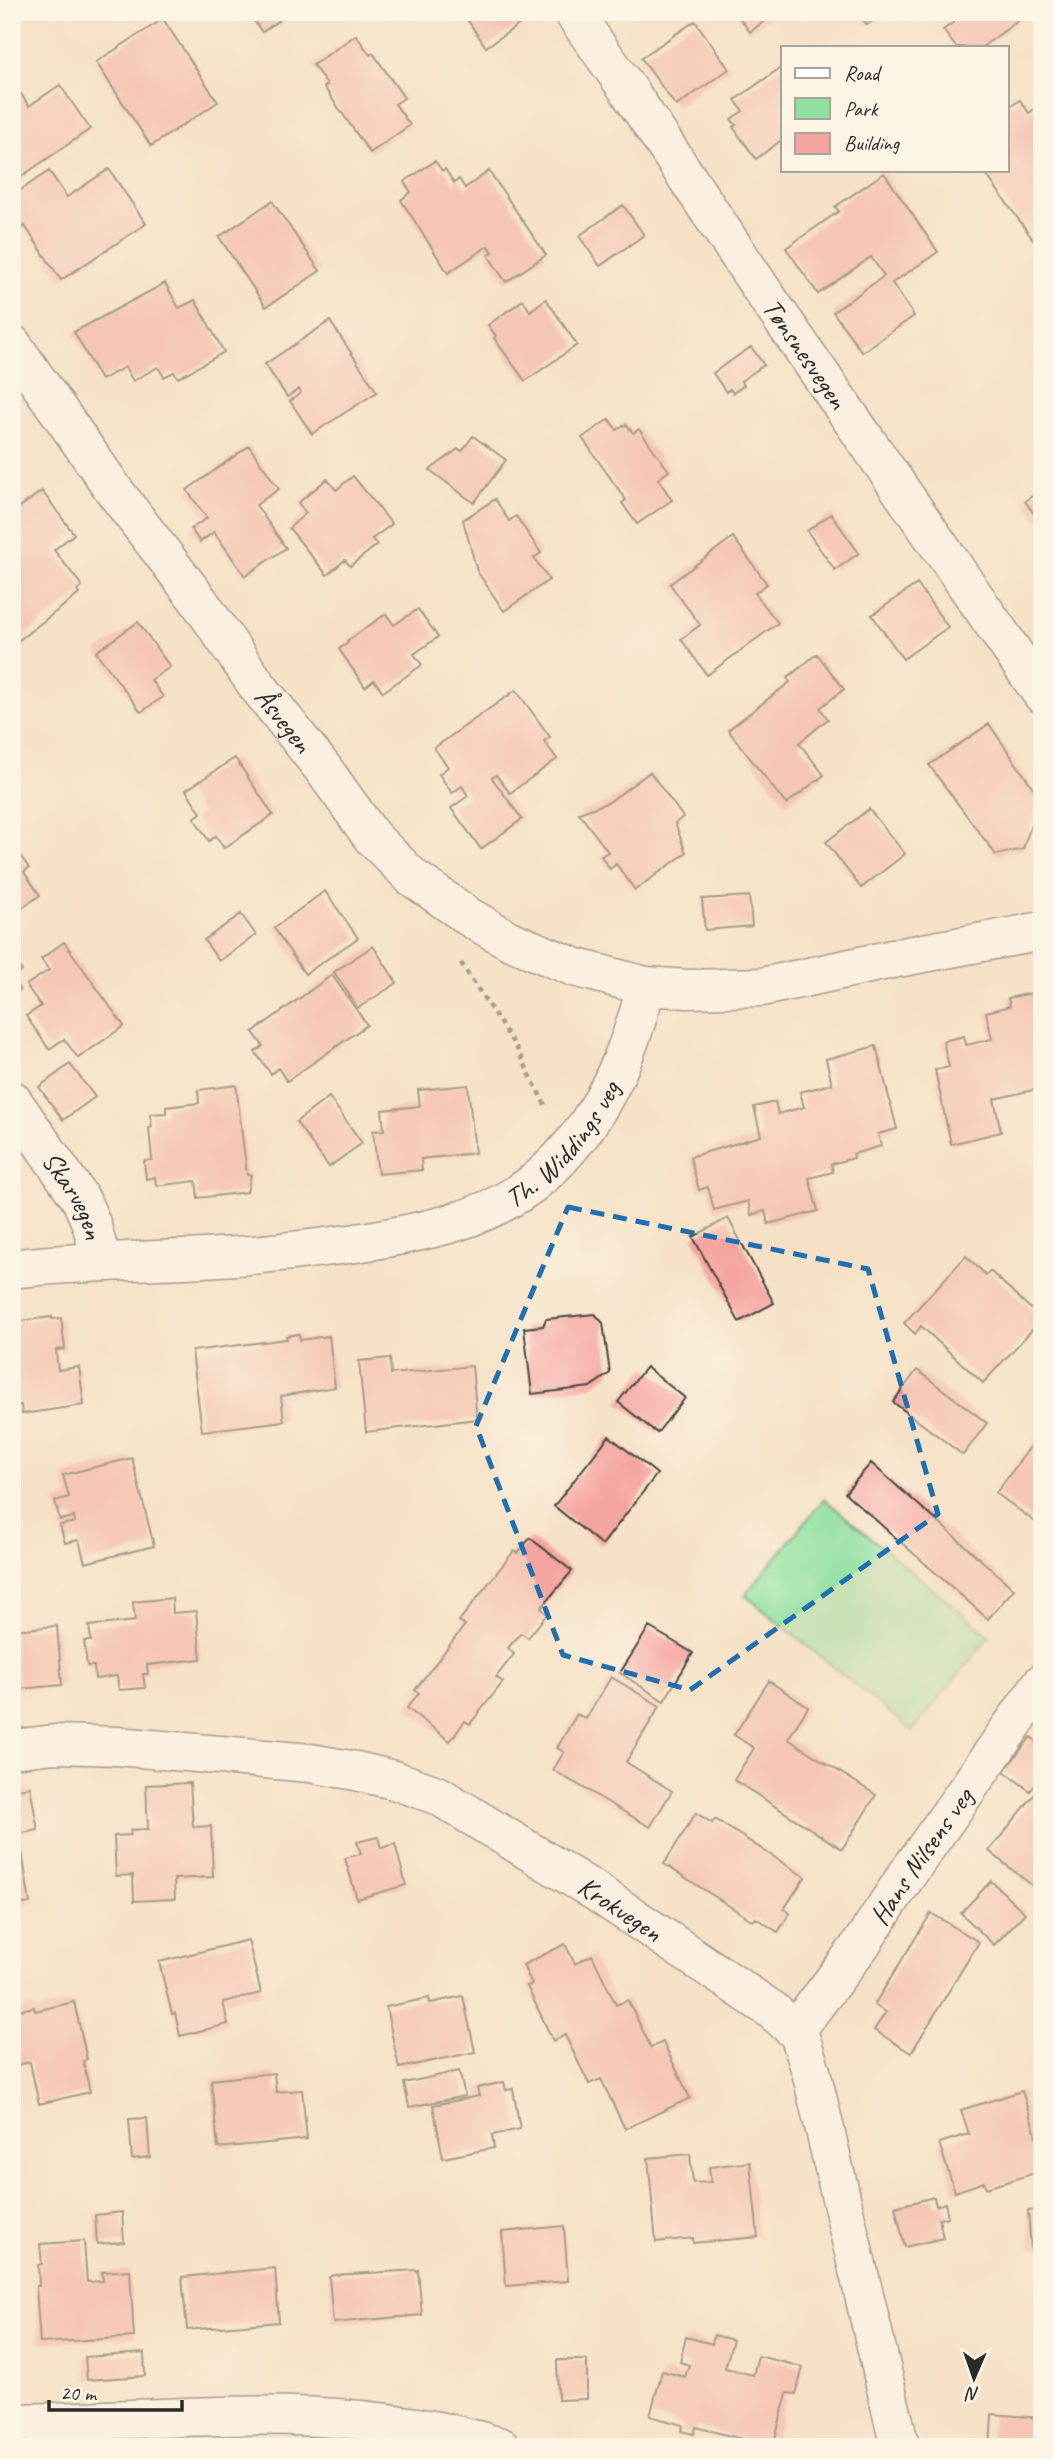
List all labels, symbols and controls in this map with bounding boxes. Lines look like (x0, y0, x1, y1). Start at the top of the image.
legend (781, 46, 1009, 172)
text: Road (844, 60, 883, 86)
text: Park (844, 96, 879, 122)
text: Building (844, 130, 901, 156)
street label: Tønsnesvegen (755, 291, 857, 416)
street label: Åsvegen (248, 680, 322, 760)
street label: Th. Widdings veg (498, 1074, 628, 1215)
street label: Skarvegen (35, 1144, 112, 1243)
street label: Hans Nilsens veg (861, 1779, 981, 1931)
street label: Krokvegen (572, 1868, 670, 1949)
north arrow (939, 2344, 1009, 2414)
scale bar (49, 2368, 182, 2412)
text: 20 m (60, 2380, 98, 2406)
text: N (964, 2382, 980, 2406)

